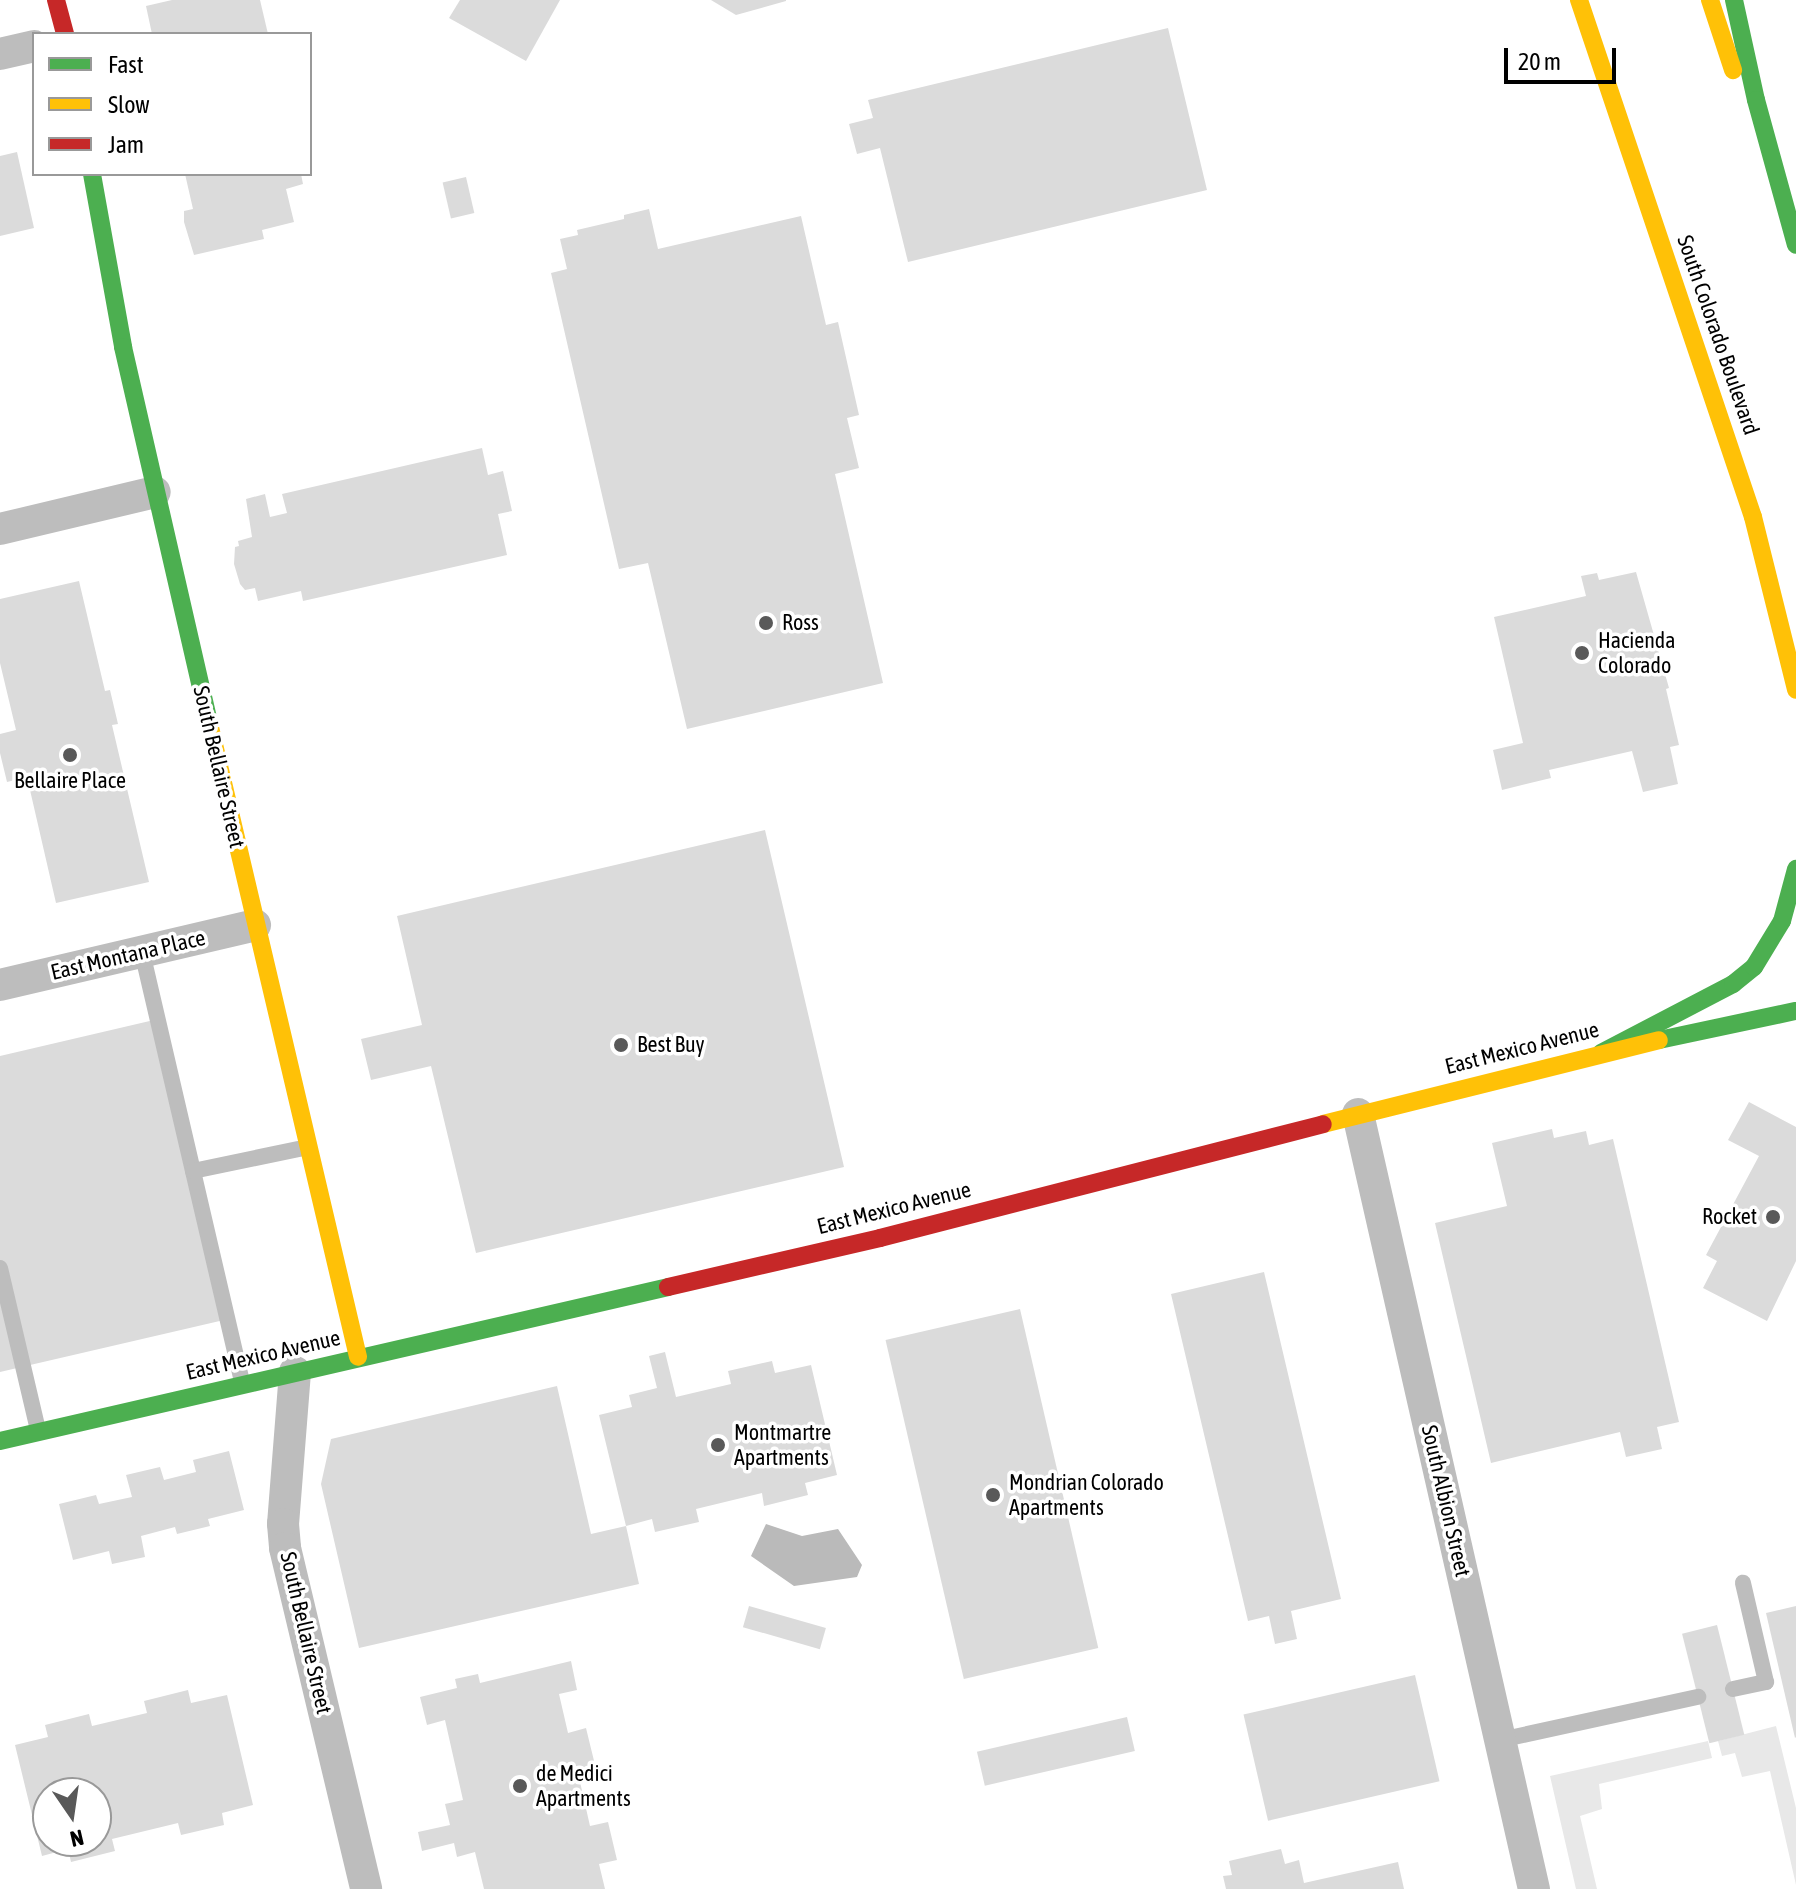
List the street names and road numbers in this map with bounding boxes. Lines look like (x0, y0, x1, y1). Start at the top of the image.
street label: South Colorado Boulevard (1671, 232, 1765, 438)
street label: South Bellaire Street (188, 683, 250, 851)
street label: East Montana Place (48, 924, 208, 986)
street label: East Mexico Avenue (1442, 1016, 1602, 1080)
street label: East Mexico Avenue (814, 1176, 974, 1240)
street label: East Mexico Avenue (183, 1324, 343, 1386)
street label: South Albion Street (1416, 1423, 1476, 1579)
street label: South Bellaire Street (275, 1549, 337, 1717)

